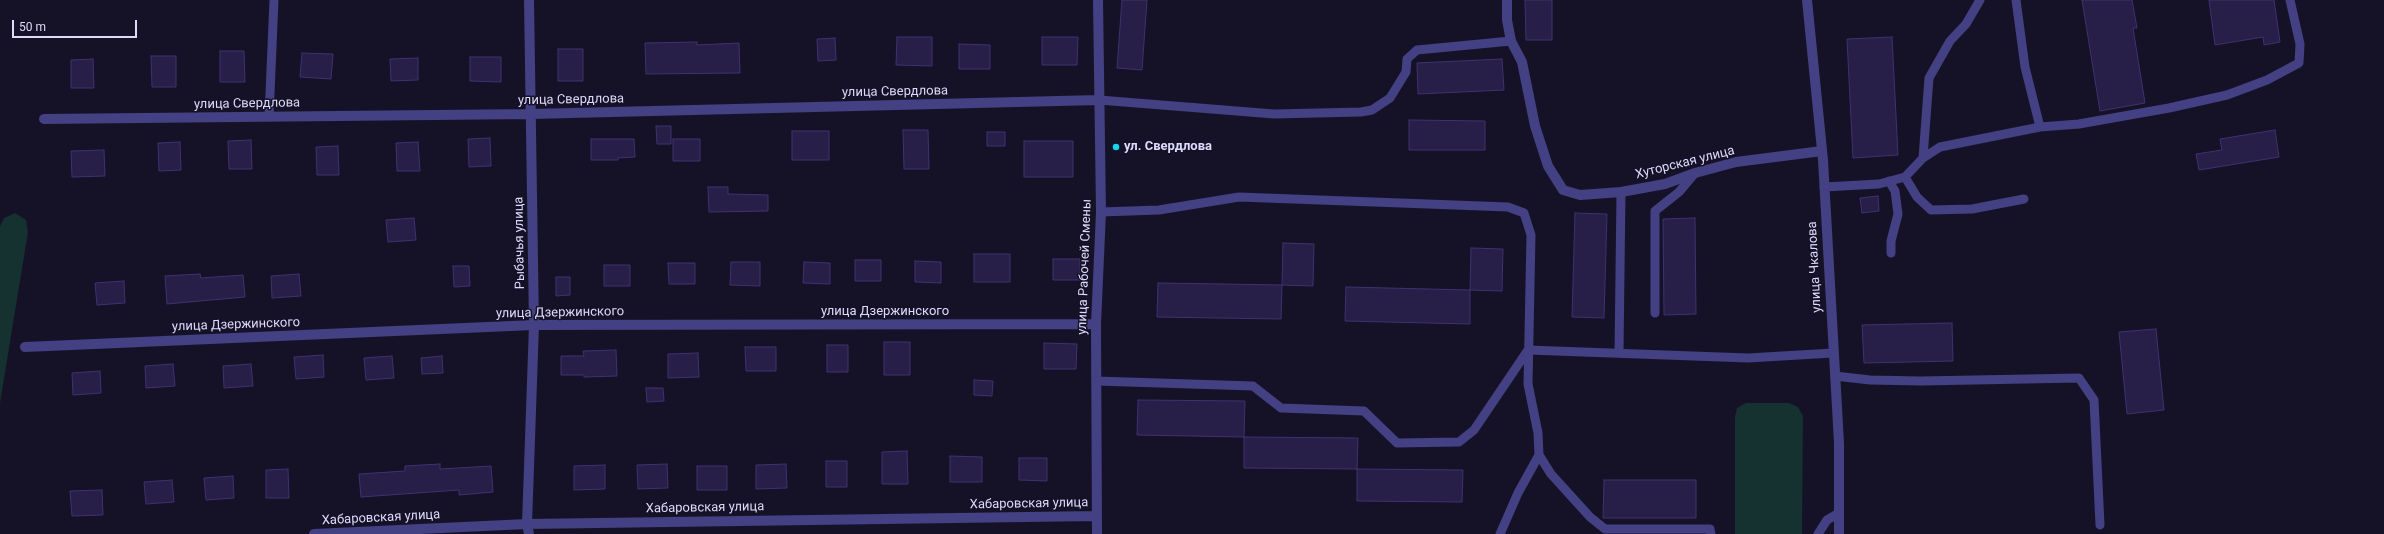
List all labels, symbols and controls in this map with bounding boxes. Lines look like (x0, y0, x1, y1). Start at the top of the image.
scale bar (14, 12, 139, 38)
text: 50 m (19, 20, 46, 34)
street label: улица Свердлова (842, 83, 948, 101)
street label: улица Свердлова (518, 91, 624, 109)
street label: улица Свердлова (194, 95, 300, 113)
place label: ул. Свердлова (1124, 139, 1212, 155)
marker: ул. Свердлова (1111, 142, 1121, 152)
street label: Хуторская улица (1634, 143, 1736, 183)
street label: Рыбачья улица (511, 197, 529, 289)
street label: улица Рабочей Смены (1075, 199, 1095, 335)
street label: улица Чкалова (1805, 221, 1825, 313)
street label: улица Дзержинского (496, 304, 624, 322)
street label: улица Дзержинского (821, 304, 949, 320)
street label: улица Дзержинского (172, 315, 300, 335)
street label: Хабаровская улица (970, 495, 1088, 513)
street label: Хабаровская улица (646, 499, 764, 517)
street label: Хабаровская улица (321, 507, 441, 529)

